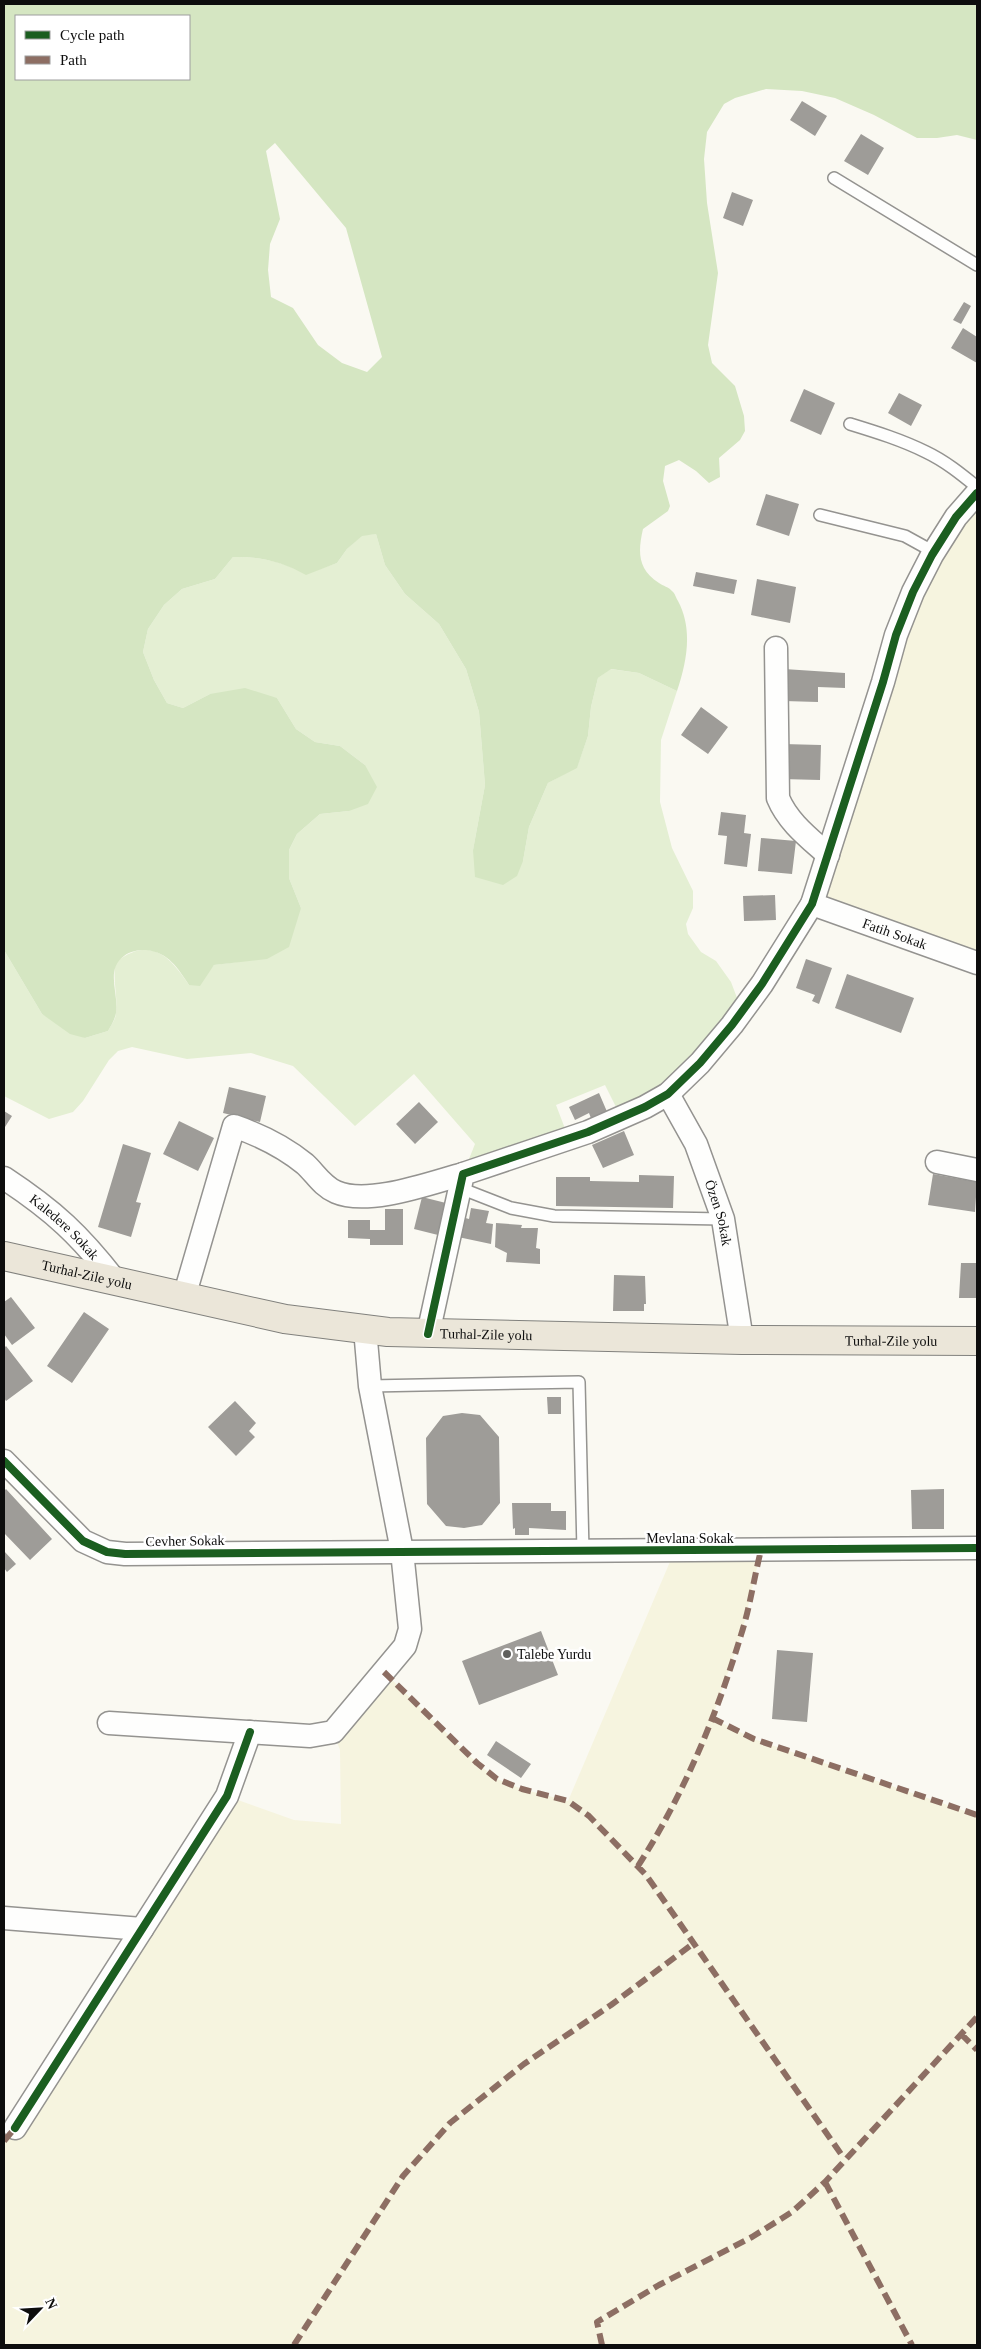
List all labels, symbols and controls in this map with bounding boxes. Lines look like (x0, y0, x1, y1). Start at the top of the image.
legend (15, 15, 190, 80)
text: Cycle path (60, 27, 125, 43)
text: Path (60, 52, 87, 68)
street label: Fatih Sokak (861, 915, 929, 952)
street label: Özen Sokak (702, 1177, 735, 1247)
street label: Kaledere Sokak (27, 1191, 102, 1262)
street label: Turhal-Zile yolu (40, 1257, 134, 1292)
street label: Turhal-Zile yolu (440, 1326, 533, 1343)
street label: Turhal-Zile yolu (845, 1333, 937, 1348)
street label: Mevlana Sokak (646, 1531, 734, 1546)
street label: Cevher Sokak (145, 1533, 225, 1549)
place label: Talebe Yurdu (517, 1647, 591, 1662)
marker: Talebe Yurdu (501, 1648, 513, 1660)
north arrow (15, 2284, 65, 2334)
text: N (42, 2296, 60, 2311)

